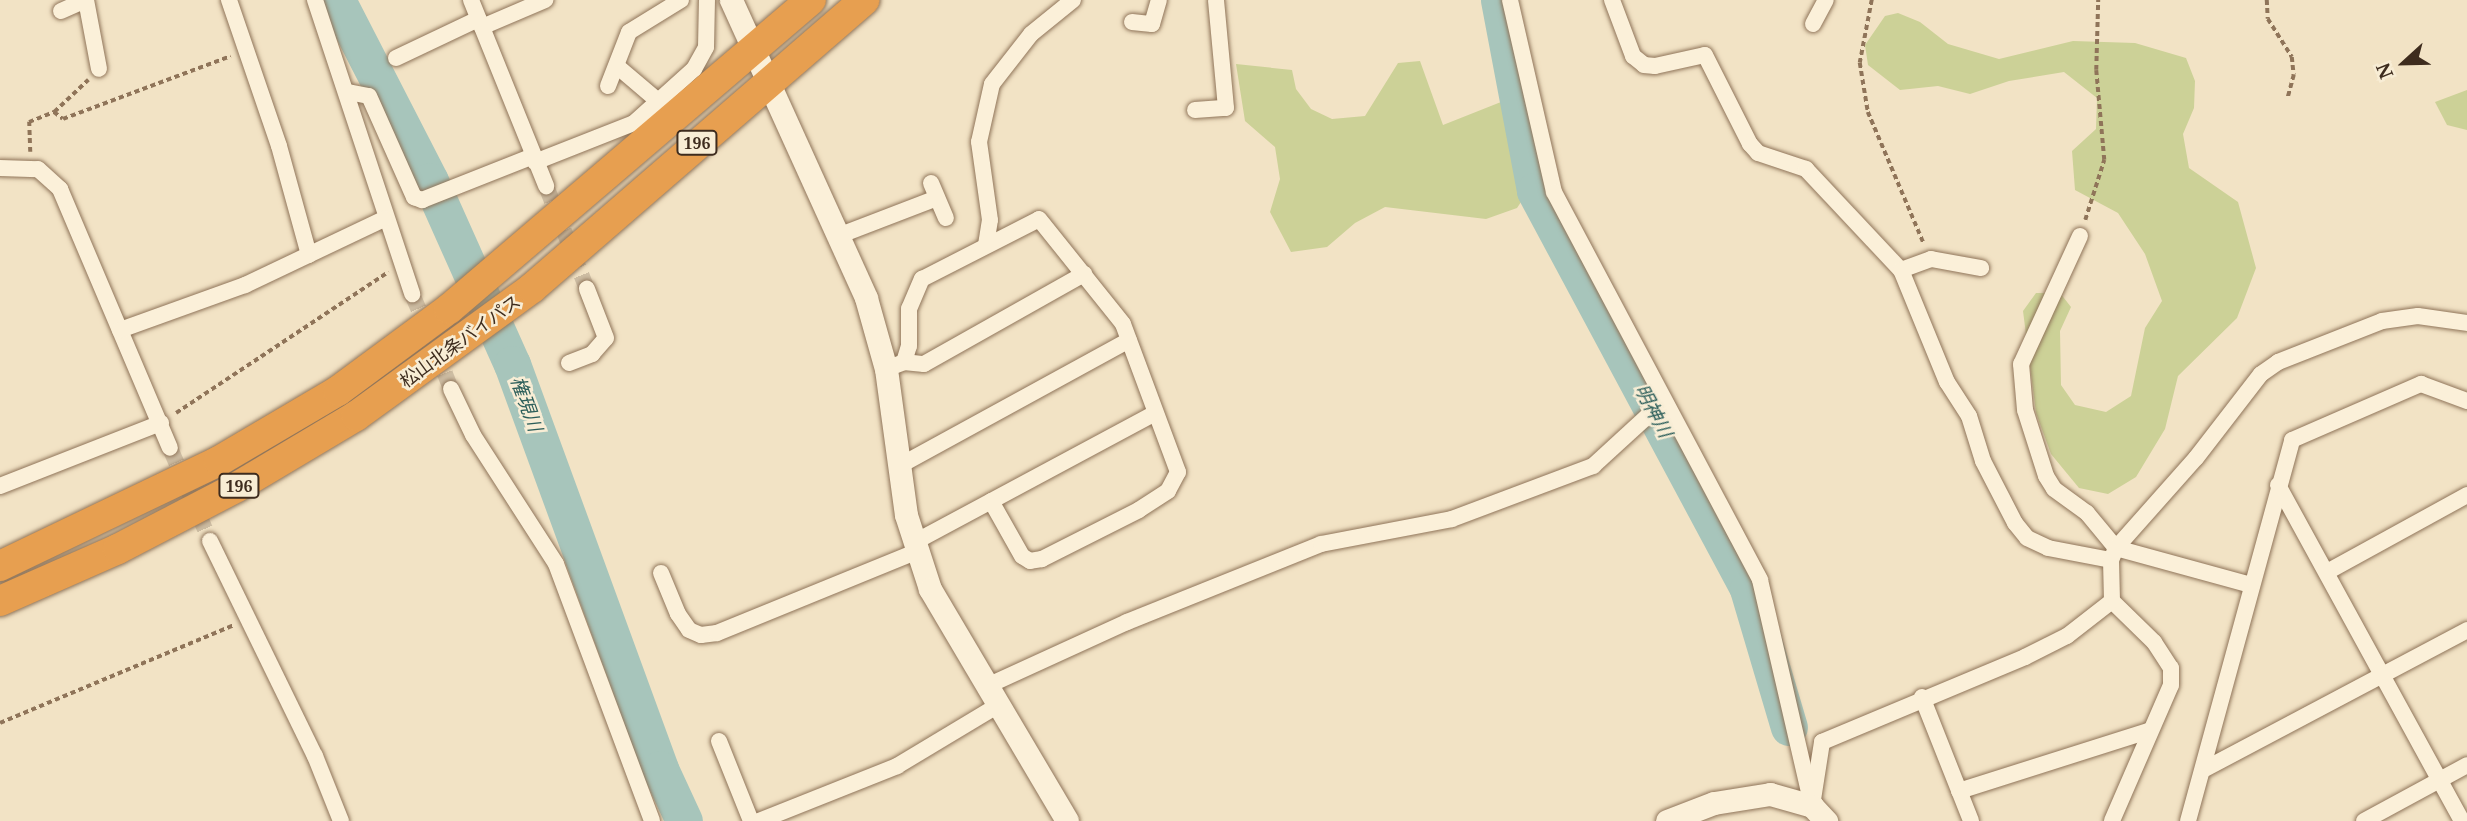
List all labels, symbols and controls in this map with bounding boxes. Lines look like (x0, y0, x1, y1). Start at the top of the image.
north arrow (2369, 28, 2439, 98)
text: N (2370, 59, 2399, 83)
road number: 196 (676, 130, 718, 155)
street label: 松山北条バイパス (395, 290, 525, 392)
water label: 権現川 (506, 373, 546, 435)
water label: 明神川 (1630, 380, 1676, 442)
road number: 196 (218, 474, 260, 499)

